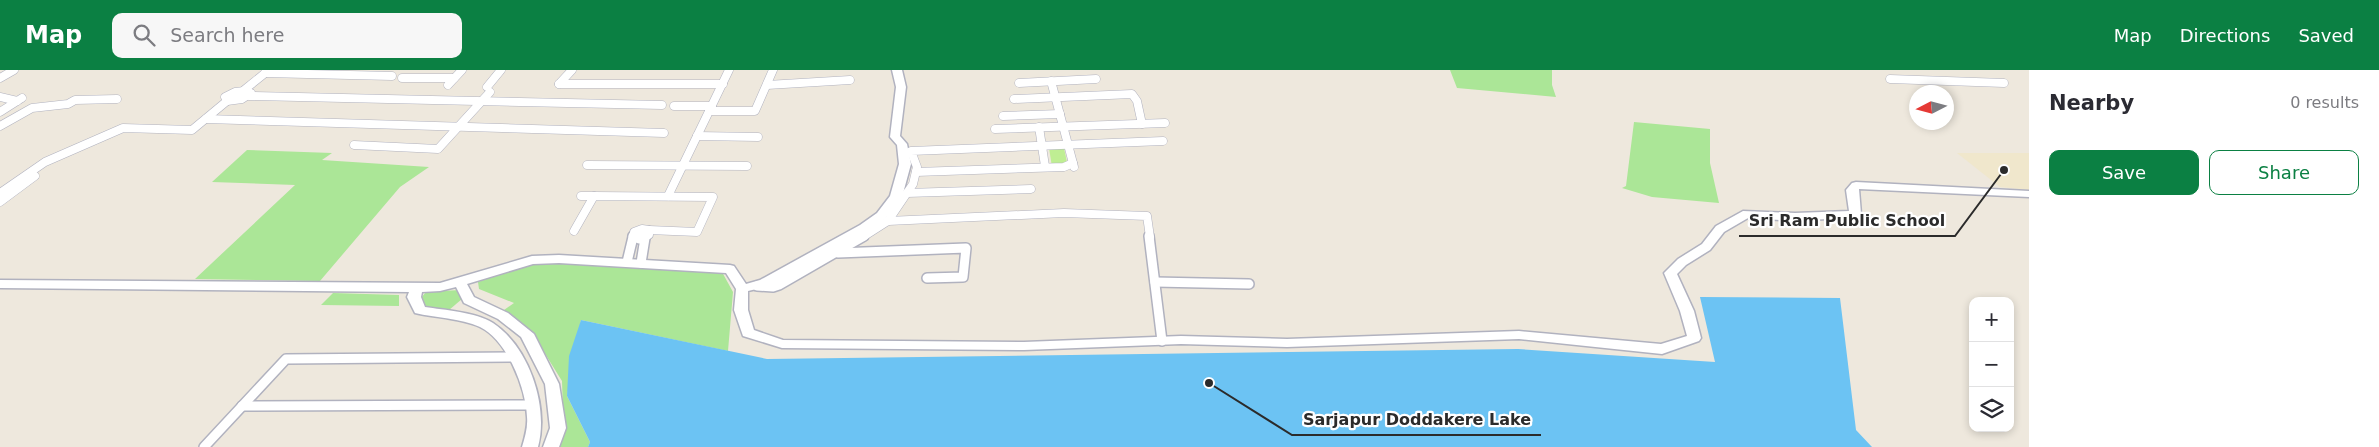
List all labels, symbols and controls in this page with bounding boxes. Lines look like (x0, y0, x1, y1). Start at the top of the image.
search box (112, 13, 462, 58)
text: Map (25, 21, 82, 49)
icon: search (130, 21, 158, 49)
text: Search here (170, 24, 284, 46)
text: Map (2114, 25, 2152, 46)
text: Directions (2180, 25, 2270, 46)
text: Saved (2298, 25, 2354, 46)
north arrow (1909, 85, 1954, 130)
text: Nearby (2049, 91, 2134, 115)
text: 0 results (2290, 93, 2359, 112)
button: Save (2049, 150, 2199, 195)
button: Share (2209, 150, 2359, 195)
callout: Sri Ram Public School (1739, 205, 1955, 236)
text: Sri Ram Public School (1749, 211, 1945, 230)
map controls (1969, 297, 2014, 432)
button: + (1969, 297, 2014, 342)
button: − (1969, 342, 2014, 387)
button: layers (1969, 387, 2014, 432)
callout: Sarjapur Doddakere Lake (1292, 404, 1541, 435)
text: Sarjapur Doddakere Lake (1303, 410, 1531, 429)

